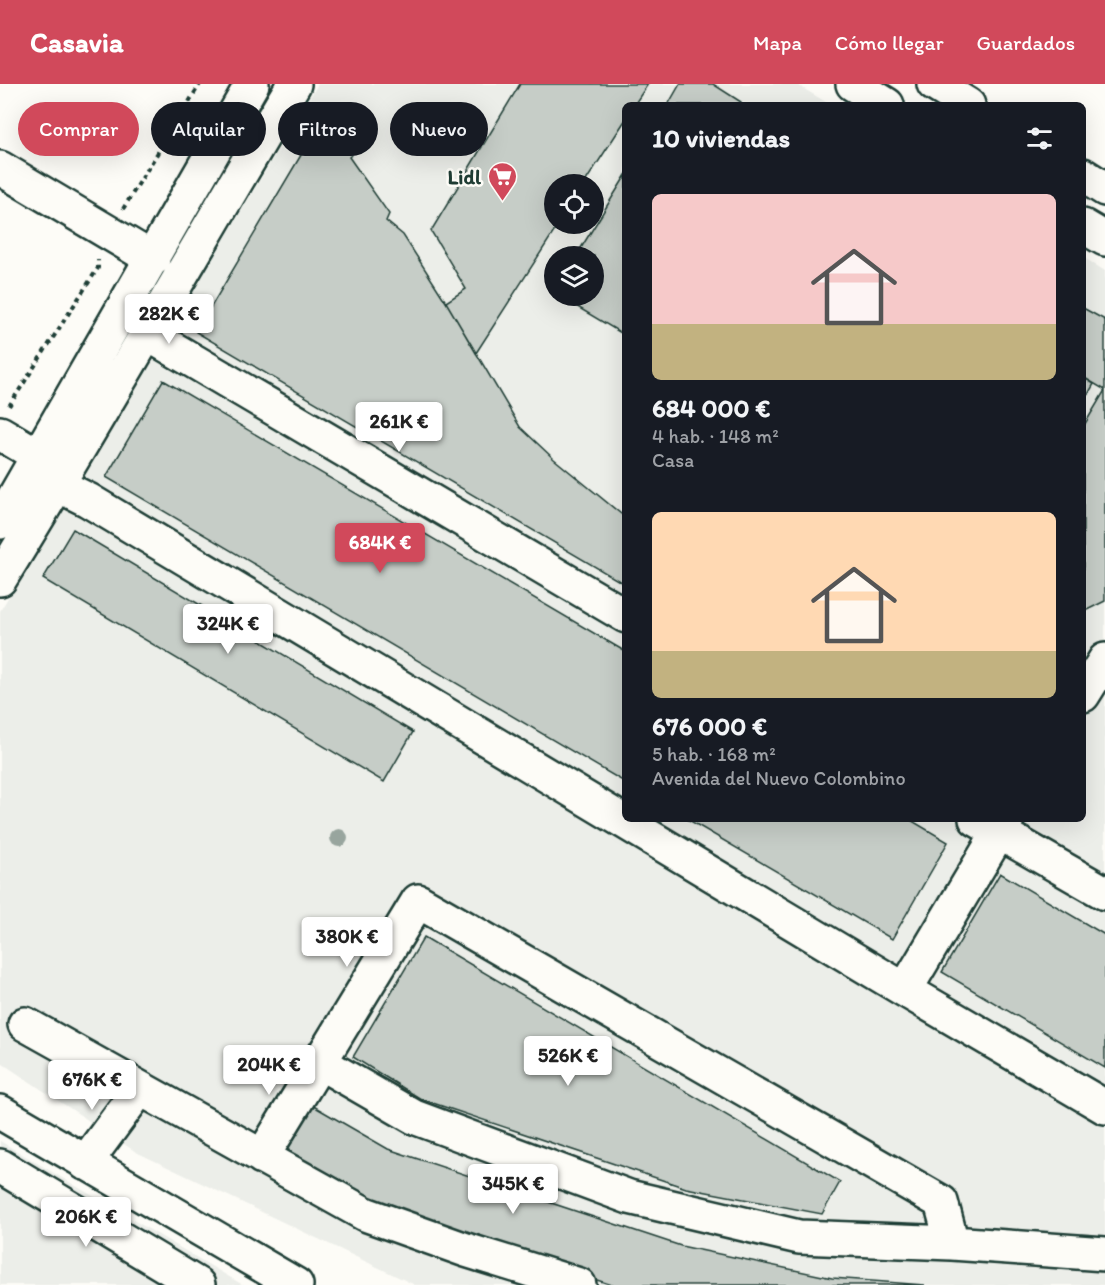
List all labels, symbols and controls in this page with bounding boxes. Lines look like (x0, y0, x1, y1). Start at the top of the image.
text: Casavia (30, 25, 124, 59)
text: Mapa (753, 30, 802, 55)
text: Cómo llegar (835, 30, 944, 55)
text: Guardados (977, 30, 1075, 55)
chip: Comprar (18, 102, 139, 156)
chip: Alquilar (151, 102, 266, 156)
chip: Filtros (278, 102, 378, 156)
chip: Nuevo (390, 102, 488, 156)
text: 10 viviendas (652, 122, 790, 154)
icon: filters (1023, 122, 1056, 155)
supermarket icon: Lidl (486, 160, 518, 202)
place label: Lidl (447, 164, 482, 189)
map controls (544, 174, 604, 306)
button: locate (544, 174, 604, 234)
icon: home (800, 233, 908, 341)
button: layers (544, 246, 604, 306)
pin: 282K € (120, 294, 218, 345)
text: 282K € (139, 301, 199, 325)
text: 684 000 € (652, 392, 770, 424)
pin: 261K € (350, 402, 448, 453)
text: 261K € (369, 409, 429, 433)
text: 4 hab. · 148 m² (652, 424, 779, 448)
text: Casa (652, 448, 694, 472)
pin: 684K € (331, 523, 429, 574)
text: 684K € (349, 530, 411, 554)
icon: home (800, 551, 908, 659)
pin: 324K € (179, 604, 277, 655)
text: 324K € (197, 611, 259, 635)
text: 676 000 € (652, 710, 767, 742)
text: 5 hab. · 168 m² (652, 742, 776, 766)
text: Avenida del Nuevo Colombino (652, 766, 906, 790)
pin: 380K € (298, 917, 396, 968)
text: 380K € (316, 924, 378, 948)
pin: 526K € (519, 1036, 617, 1087)
text: 526K € (538, 1043, 598, 1067)
pin: 204K € (220, 1045, 318, 1096)
text: 204K € (237, 1052, 301, 1076)
pin: 676K € (43, 1060, 141, 1111)
text: 676K € (62, 1067, 122, 1091)
pin: 345K € (464, 1164, 562, 1215)
text: 345K € (482, 1171, 544, 1195)
pin: 206K € (37, 1197, 135, 1248)
text: 206K € (55, 1204, 117, 1228)

